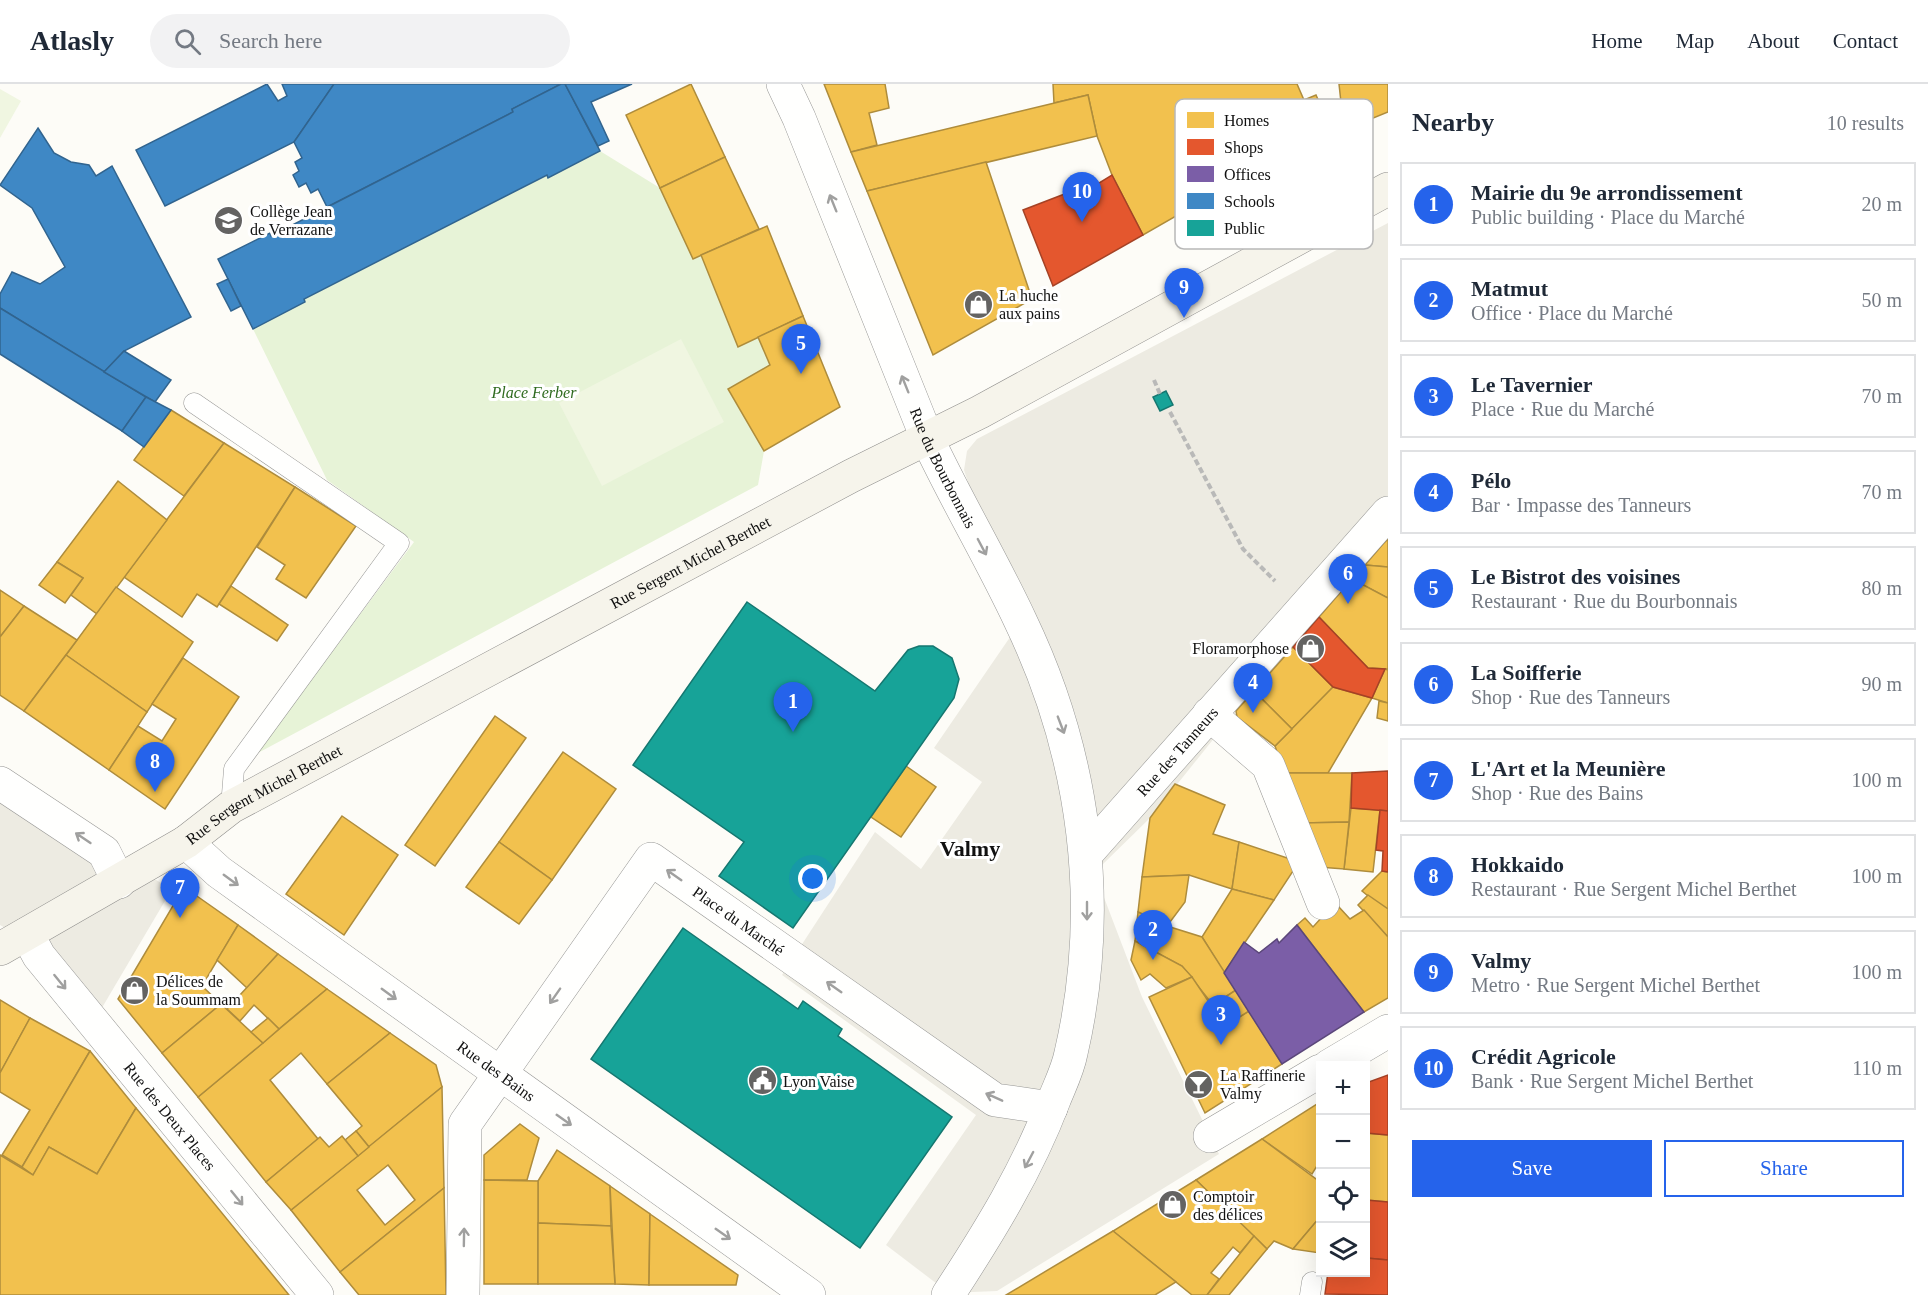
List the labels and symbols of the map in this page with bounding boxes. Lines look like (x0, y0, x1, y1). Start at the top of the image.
legend (1175, 99, 1373, 249)
text: Homes (1224, 112, 1269, 129)
text: Shops (1224, 139, 1263, 157)
text: Offices (1224, 166, 1271, 183)
pin: 10 (1062, 172, 1102, 222)
text: Schools (1224, 193, 1275, 210)
one-way arrow (827, 194, 838, 213)
place label: Collège Jean de Verrazane (250, 203, 333, 238)
school or university icon: Collège Jean de Verrazane (213, 204, 245, 236)
text: Public (1224, 220, 1265, 237)
pin: 9 (1164, 268, 1204, 318)
place label: La huche aux pains (999, 287, 1060, 323)
shop icon: La huche aux pains (962, 288, 994, 320)
pin: 5 (782, 324, 820, 374)
one-way arrow (899, 375, 910, 394)
park label: Place Ferber (491, 384, 577, 401)
street label: Rue du Bourbonnais (907, 405, 980, 531)
street label: Rue Sergent Michel Berthet (607, 512, 773, 612)
one-way arrow (976, 538, 988, 555)
pin: 6 (1328, 554, 1368, 604)
shop icon: Floramorphose (1294, 632, 1326, 664)
place label: Floramorphose (1192, 640, 1289, 658)
pin: 4 (1234, 664, 1272, 713)
pin: 1 (774, 682, 812, 732)
street label: Rue des Tanneurs (1133, 703, 1221, 799)
one-way arrow (1056, 715, 1067, 733)
street label: Rue Sergent Michel Berthet (182, 741, 345, 847)
pin: 8 (136, 742, 174, 792)
one-way arrow (75, 832, 91, 844)
district label: Valmy (940, 836, 1000, 861)
your location (798, 864, 827, 893)
pin: 7 (160, 868, 200, 918)
one-way arrow (666, 869, 682, 881)
one-way arrow (222, 874, 238, 886)
street label: Place du Marché (690, 883, 788, 958)
one-way arrow (1081, 901, 1093, 921)
pin: 2 (1134, 910, 1172, 960)
place label: Délices de la Soummam (156, 973, 241, 1008)
one-way arrow (53, 974, 67, 989)
shop icon: Délices de la Soummam (119, 974, 151, 1006)
one-way arrow (826, 981, 842, 993)
one-way arrow (381, 988, 397, 1000)
one-way arrow (549, 988, 561, 1004)
pin: 3 (1202, 996, 1240, 1045)
street label: Rue des Bains (454, 1037, 539, 1105)
street label: Rue des Deux Places (121, 1059, 220, 1173)
public building icon: Lyon Vaise (746, 1065, 778, 1097)
place label: La Raffinerie Valmy (1220, 1067, 1305, 1103)
bar icon: La Raffinerie Valmy (1183, 1068, 1215, 1100)
place label: Lyon Vaise (783, 1073, 854, 1091)
one-way arrow (986, 1090, 1004, 1102)
one-way arrow (556, 1114, 572, 1127)
one-way arrow (1023, 1150, 1034, 1168)
place label: Comptoir des délices (1193, 1188, 1263, 1223)
one-way arrow (230, 1189, 243, 1205)
shop icon: Comptoir des délices (1156, 1189, 1188, 1221)
one-way arrow (458, 1227, 469, 1247)
one-way arrow (715, 1227, 731, 1240)

